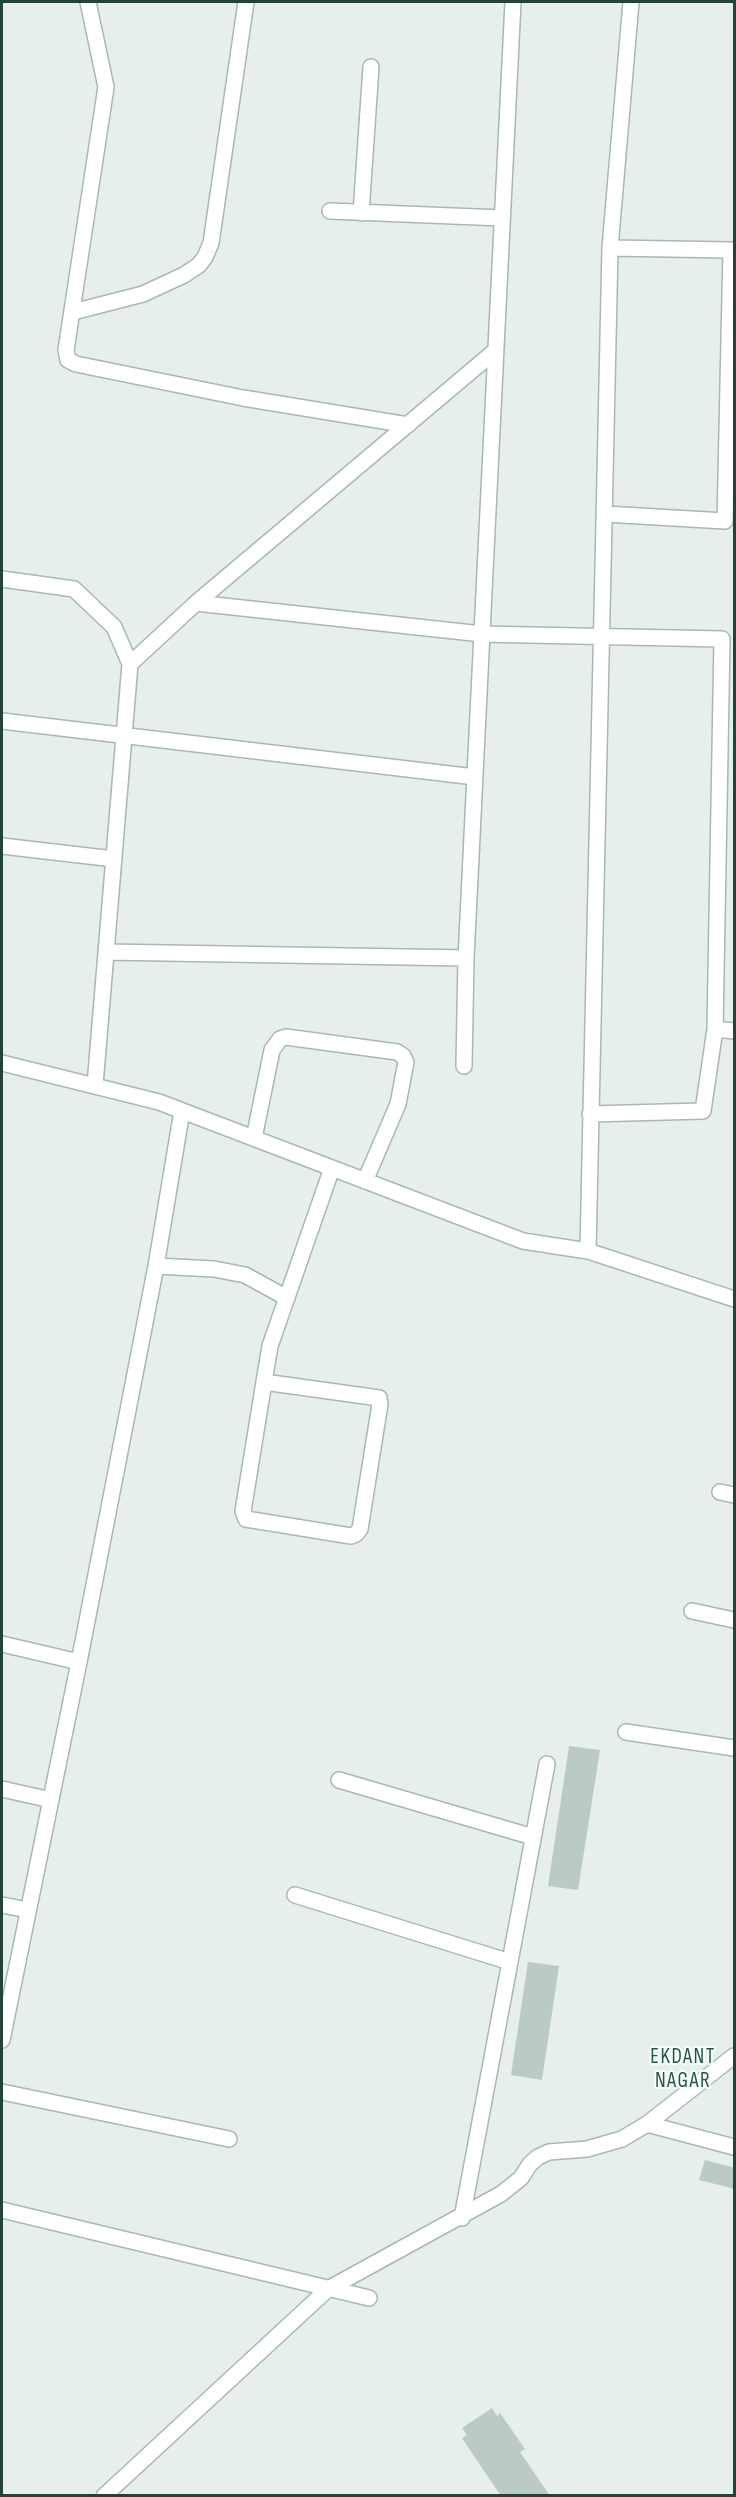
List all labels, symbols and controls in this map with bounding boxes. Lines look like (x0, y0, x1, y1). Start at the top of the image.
district label: EKDANT NAGAR (650, 2045, 716, 2095)

